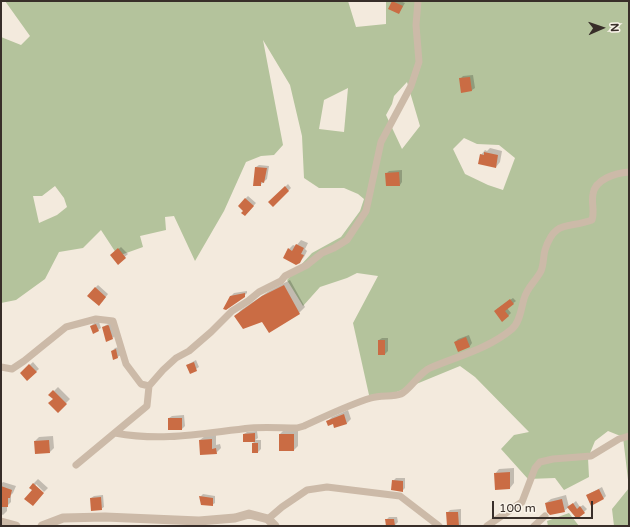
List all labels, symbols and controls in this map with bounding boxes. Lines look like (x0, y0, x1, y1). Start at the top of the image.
north arrow (582, 8, 622, 48)
text: N (608, 23, 621, 32)
scale bar (494, 493, 595, 519)
text: 100 m (499, 501, 536, 515)

